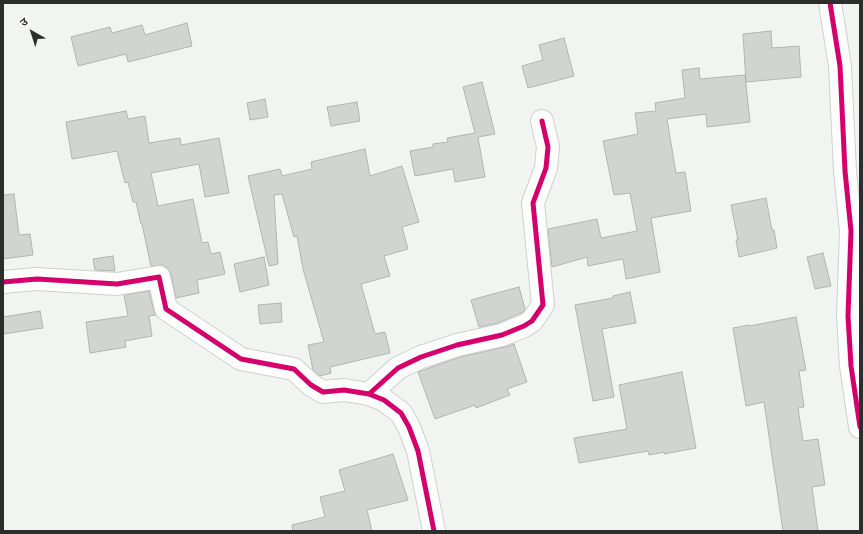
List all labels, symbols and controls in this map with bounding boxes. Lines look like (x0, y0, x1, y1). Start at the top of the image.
north arrow (12, 12, 52, 52)
text: उ (18, 15, 31, 29)

